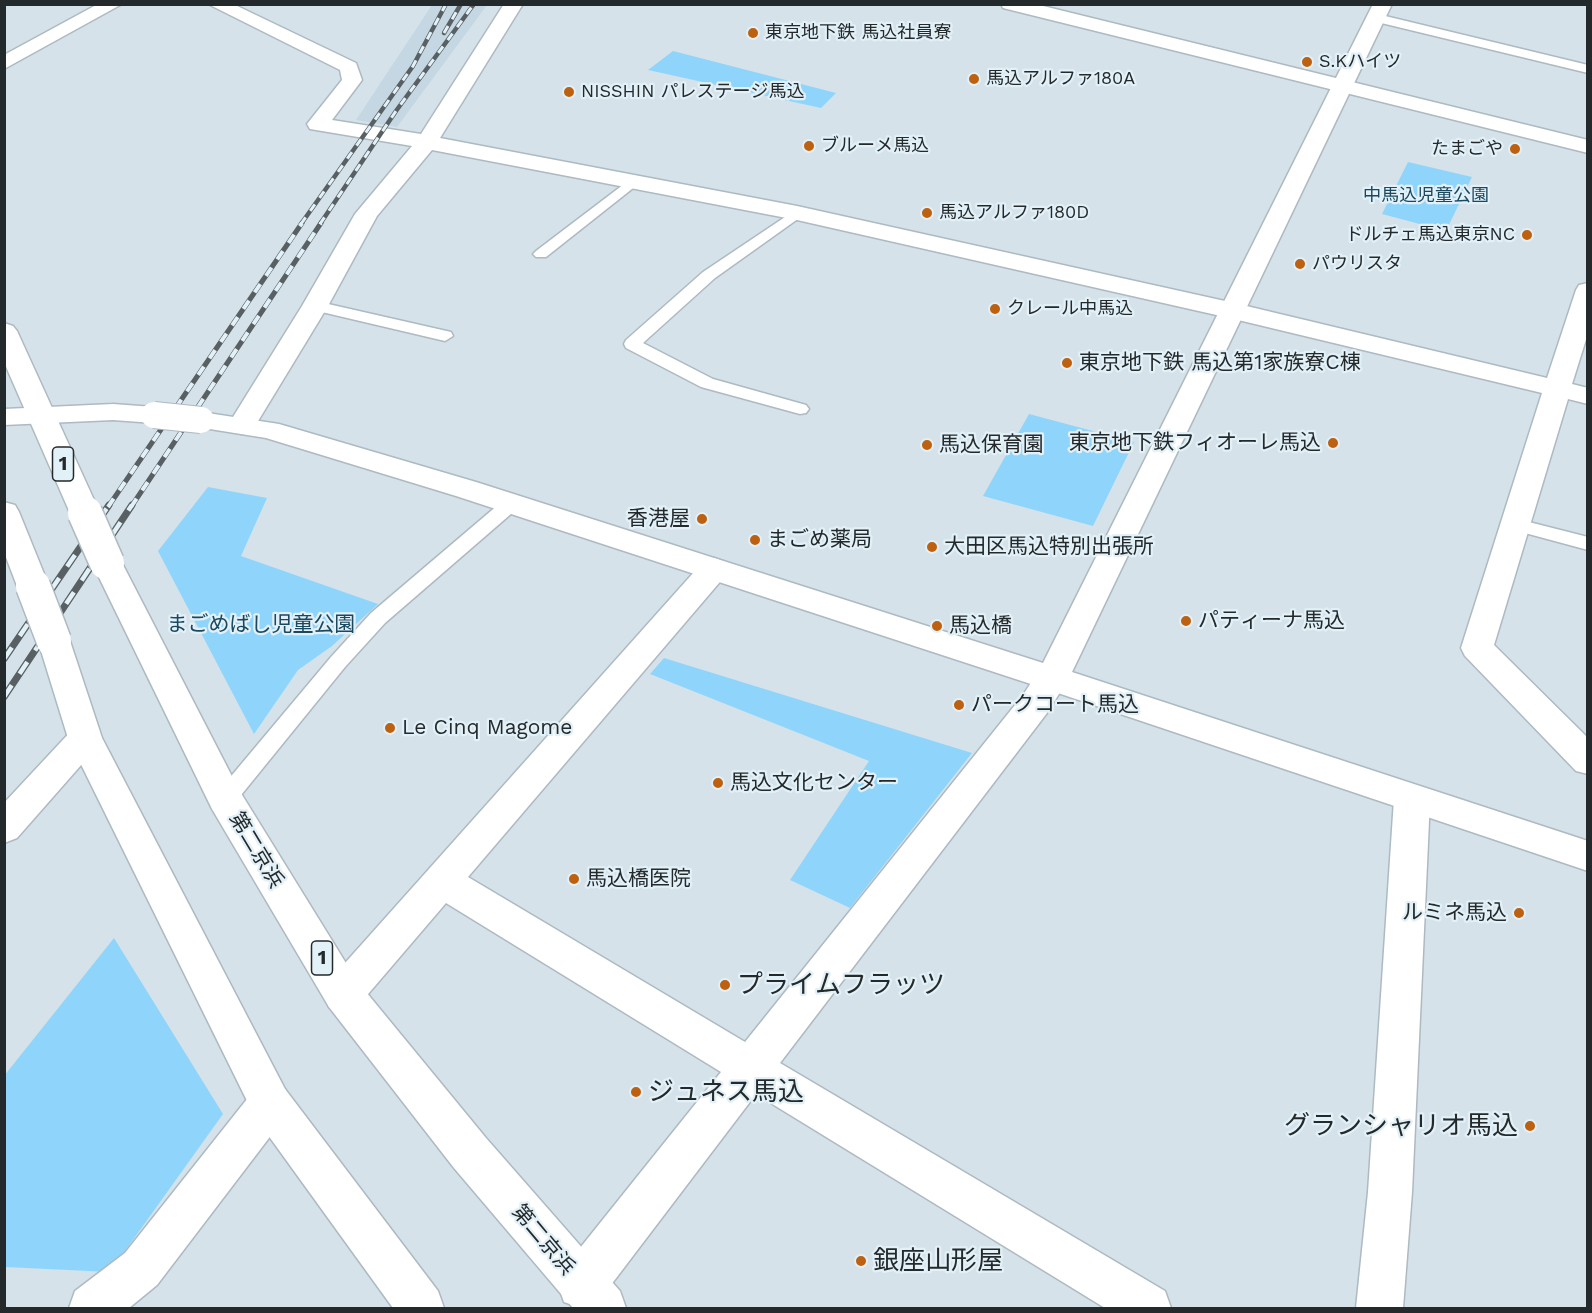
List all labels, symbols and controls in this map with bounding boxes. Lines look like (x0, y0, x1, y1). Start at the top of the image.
place label: 東京地下鉄 馬込社員寮 (765, 22, 951, 44)
marker: 東京地下鉄 馬込社員寮 (746, 26, 760, 40)
place label: S.Kハイツ (1319, 51, 1401, 73)
marker: S.Kハイツ (1300, 55, 1314, 69)
place label: 馬込アルファ180A (986, 68, 1135, 90)
marker: 馬込アルファ180A (967, 72, 981, 86)
place label: NISSHIN パレステージ馬込 (581, 81, 805, 103)
marker: NISSHIN パレステージ馬込 (562, 85, 576, 99)
place label: ブルーメ馬込 (821, 135, 929, 157)
place label: たまごや (1431, 138, 1503, 160)
marker: ブルーメ馬込 (802, 139, 816, 153)
marker: たまごや (1508, 142, 1522, 156)
park label: 中馬込児童公園 (1363, 185, 1489, 207)
place label: 馬込アルファ180D (939, 202, 1089, 224)
marker: 馬込アルファ180D (920, 206, 934, 220)
place label: ドルチェ馬込東京NC (1345, 224, 1515, 246)
marker: ドルチェ馬込東京NC (1520, 228, 1534, 242)
place label: パウリスタ (1312, 253, 1402, 275)
marker: パウリスタ (1293, 257, 1307, 271)
place label: クレール中馬込 (1007, 298, 1133, 320)
marker: クレール中馬込 (988, 302, 1002, 316)
place label: 東京地下鉄 馬込第1家族寮C棟 (1079, 350, 1361, 376)
marker: 東京地下鉄 馬込第1家族寮C棟 (1060, 356, 1074, 370)
place label: 東京地下鉄フィオーレ馬込 (1069, 430, 1321, 456)
place label: 馬込保育園 (939, 432, 1044, 458)
marker: 東京地下鉄フィオーレ馬込 (1326, 436, 1340, 450)
marker: 馬込保育園 (920, 438, 934, 452)
road number: 1 (52, 447, 74, 481)
place label: 香港屋 (627, 506, 690, 532)
marker: 香港屋 (695, 512, 709, 526)
place label: まごめ薬局 (767, 527, 872, 553)
marker: まごめ薬局 (748, 533, 762, 547)
place label: 大田区馬込特別出張所 (944, 534, 1154, 560)
marker: 大田区馬込特別出張所 (925, 540, 939, 554)
place label: パティーナ馬込 (1198, 608, 1345, 634)
park label: まごめばし児童公園 (167, 612, 355, 638)
place label: 馬込橋 (949, 613, 1012, 639)
marker: パティーナ馬込 (1179, 614, 1193, 628)
marker: 馬込橋 (930, 619, 944, 633)
place label: パークコート馬込 (971, 692, 1139, 718)
marker: パークコート馬込 (952, 698, 966, 712)
place label: Le Cinq Magome (402, 715, 572, 741)
marker: Le Cinq Magome (383, 721, 397, 735)
place label: 馬込文化センター (730, 770, 898, 796)
marker: 馬込文化センター (711, 776, 725, 790)
street label: 第二京浜 (224, 808, 288, 892)
place label: 馬込橋医院 (586, 866, 691, 892)
marker: 馬込橋医院 (567, 872, 581, 886)
place label: ルミネ馬込 (1402, 900, 1507, 926)
marker: ルミネ馬込 (1512, 906, 1526, 920)
road number: 1 (312, 941, 332, 975)
place label: プライムフラッツ (737, 969, 945, 1001)
marker: プライムフラッツ (718, 978, 732, 992)
place label: ジュネス馬込 (648, 1076, 804, 1108)
marker: ジュネス馬込 (629, 1085, 643, 1099)
place label: グランシャリオ馬込 (1284, 1110, 1518, 1142)
marker: グランシャリオ馬込 (1523, 1119, 1537, 1133)
street label: 第二京浜 (506, 1200, 580, 1280)
place label: 銀座山形屋 (873, 1245, 1003, 1277)
marker: 銀座山形屋 (854, 1254, 868, 1268)

